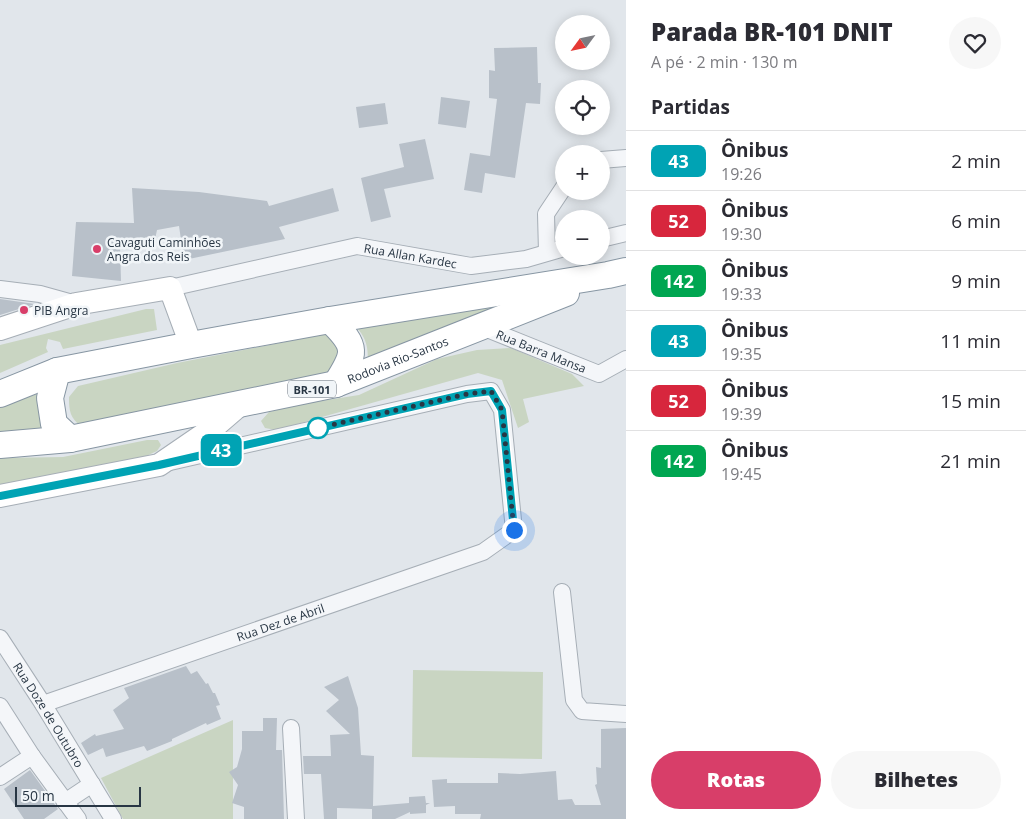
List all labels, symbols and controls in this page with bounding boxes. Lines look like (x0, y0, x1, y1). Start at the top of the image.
north arrow (555, 15, 610, 70)
map controls (555, 15, 610, 265)
text: Parada BR-101 DNIT (651, 15, 893, 48)
button: heart (949, 17, 1001, 69)
text: A pé · 2 min · 130 m (651, 51, 797, 73)
button: locate (555, 80, 610, 135)
text: Partidas (651, 94, 730, 120)
text: Ônibus (721, 137, 788, 163)
button: + (555, 145, 610, 200)
text: 2 min (951, 148, 1001, 174)
text: 43 (668, 149, 689, 173)
text: 19:26 (721, 163, 762, 185)
text: Ônibus (721, 197, 788, 223)
text: 6 min (951, 208, 1001, 234)
text: 52 (668, 209, 689, 233)
button: − (555, 210, 610, 265)
text: 19:30 (721, 223, 762, 245)
place label: Cavaguti Caminhões Angra dos Reis (107, 234, 221, 265)
street label: Rua Allan Kardec (363, 239, 459, 272)
marker: Cavaguti Caminhões Angra dos Reis (91, 243, 103, 255)
text: Ônibus (721, 257, 788, 283)
text: 9 min (951, 268, 1001, 294)
text: 142 (663, 269, 694, 293)
text: 19:33 (721, 283, 762, 305)
place label: PIB Angra (34, 302, 88, 319)
marker: PIB Angra (18, 304, 30, 316)
text: Ônibus (721, 317, 788, 343)
street label: Rua Barra Mansa (494, 325, 589, 377)
text: 11 min (940, 328, 1001, 354)
text: 43 (668, 329, 689, 353)
street label: Rodovia Rio-Santos (344, 332, 451, 387)
text: 19:35 (721, 343, 762, 365)
text: Ônibus (721, 377, 788, 403)
road number: BR-101 (288, 380, 336, 398)
text: 15 min (940, 388, 1001, 414)
text: 52 (668, 389, 689, 413)
text: 19:39 (721, 403, 762, 425)
unlabelled marker (307, 417, 329, 439)
line badge: 43 (198, 434, 244, 466)
text: Ônibus (721, 437, 788, 463)
text: 43 (211, 438, 231, 462)
text: 21 min (940, 448, 1001, 474)
text: 142 (663, 449, 694, 473)
text: 19:45 (721, 463, 762, 485)
your location (502, 518, 527, 543)
street label: Rua Dez de Abril (234, 599, 326, 645)
street label: Rua Doze de Outubro (10, 659, 88, 771)
button: Rotas (651, 751, 821, 809)
button: Bilhetes (831, 751, 1001, 809)
scale bar (15, 784, 141, 807)
text: 50 m (22, 786, 55, 805)

